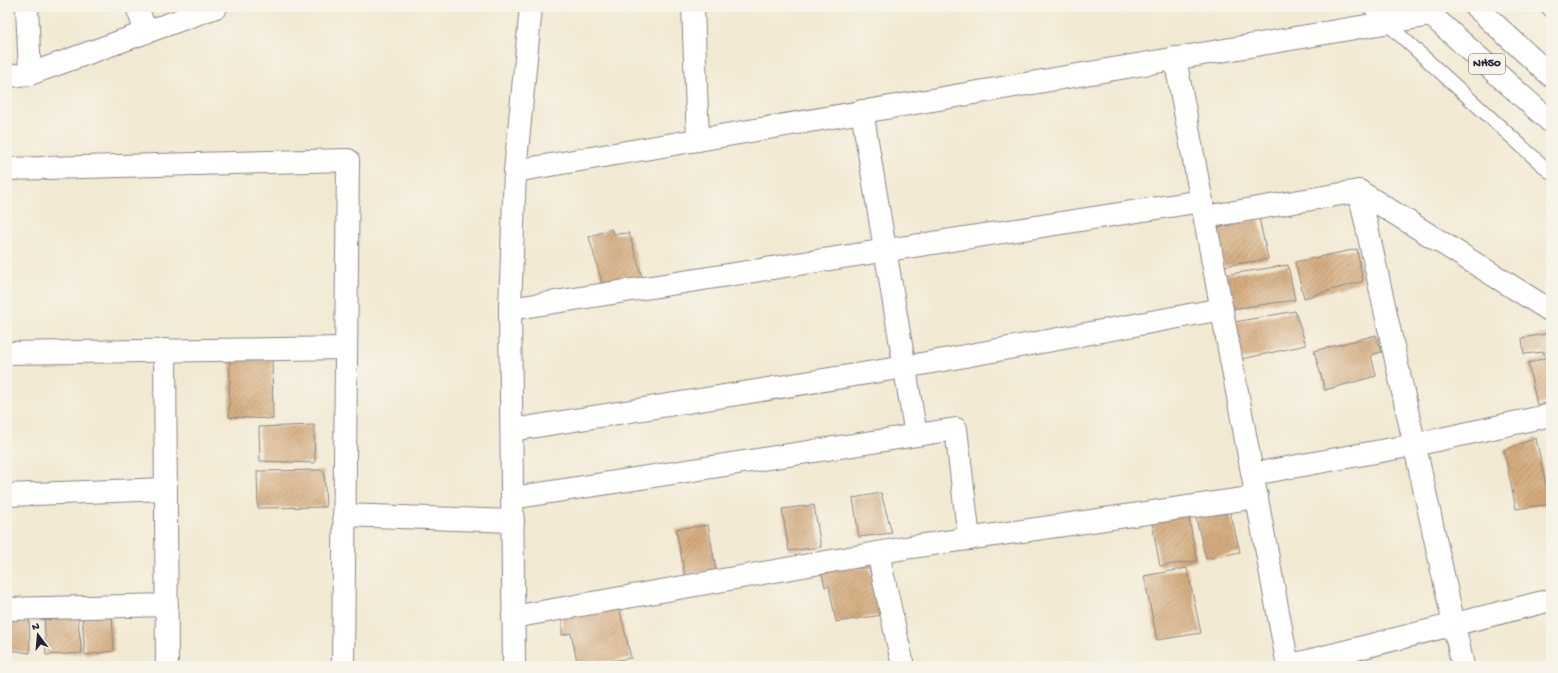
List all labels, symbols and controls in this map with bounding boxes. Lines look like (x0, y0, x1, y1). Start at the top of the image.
road number: NH50 (1469, 54, 1505, 74)
north arrow (18, 615, 58, 655)
text: N (31, 621, 41, 634)

